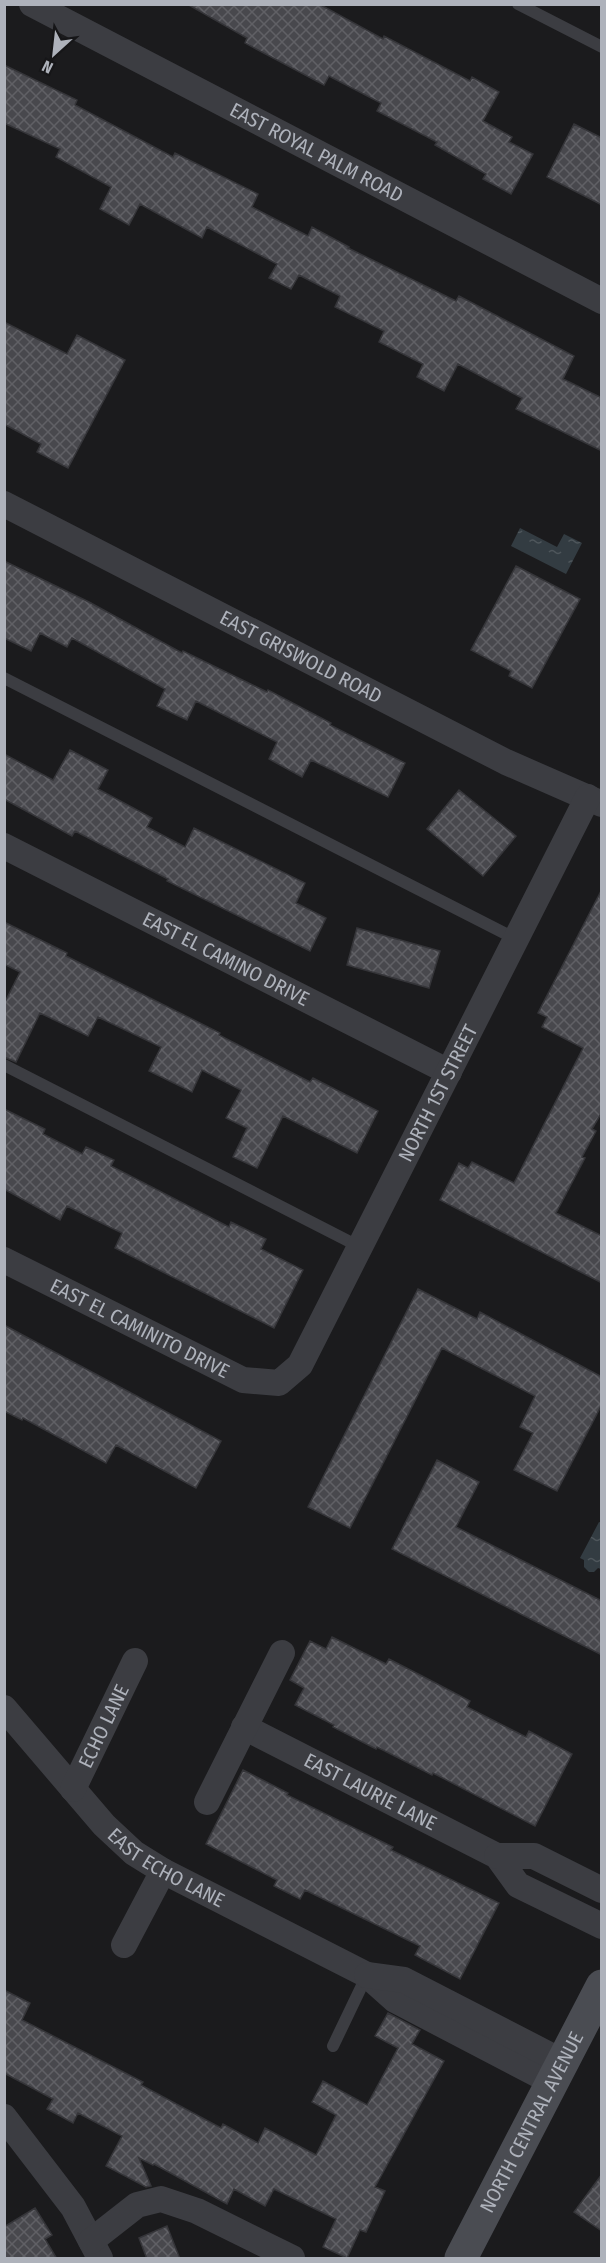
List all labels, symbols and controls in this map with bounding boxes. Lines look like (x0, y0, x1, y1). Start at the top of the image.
north arrow (24, 24, 84, 84)
text: N (39, 56, 56, 78)
street label: EAST ROYAL PALM ROAD (226, 97, 407, 207)
street label: EAST GRISWOLD ROAD (216, 605, 386, 708)
street label: EAST EL CAMINO DRIVE (139, 907, 313, 1011)
street label: NORTH 1ST STREET (393, 1020, 483, 1166)
street label: EAST EL CAMINITO DRIVE (46, 1273, 233, 1383)
street label: ECHO LANE (73, 1680, 134, 1772)
street label: EAST LAURIE LANE (300, 1748, 441, 1835)
street label: EAST ECHO LANE (103, 1823, 229, 1912)
street label: NORTH CENTRAL AVENUE (475, 2028, 588, 2217)

